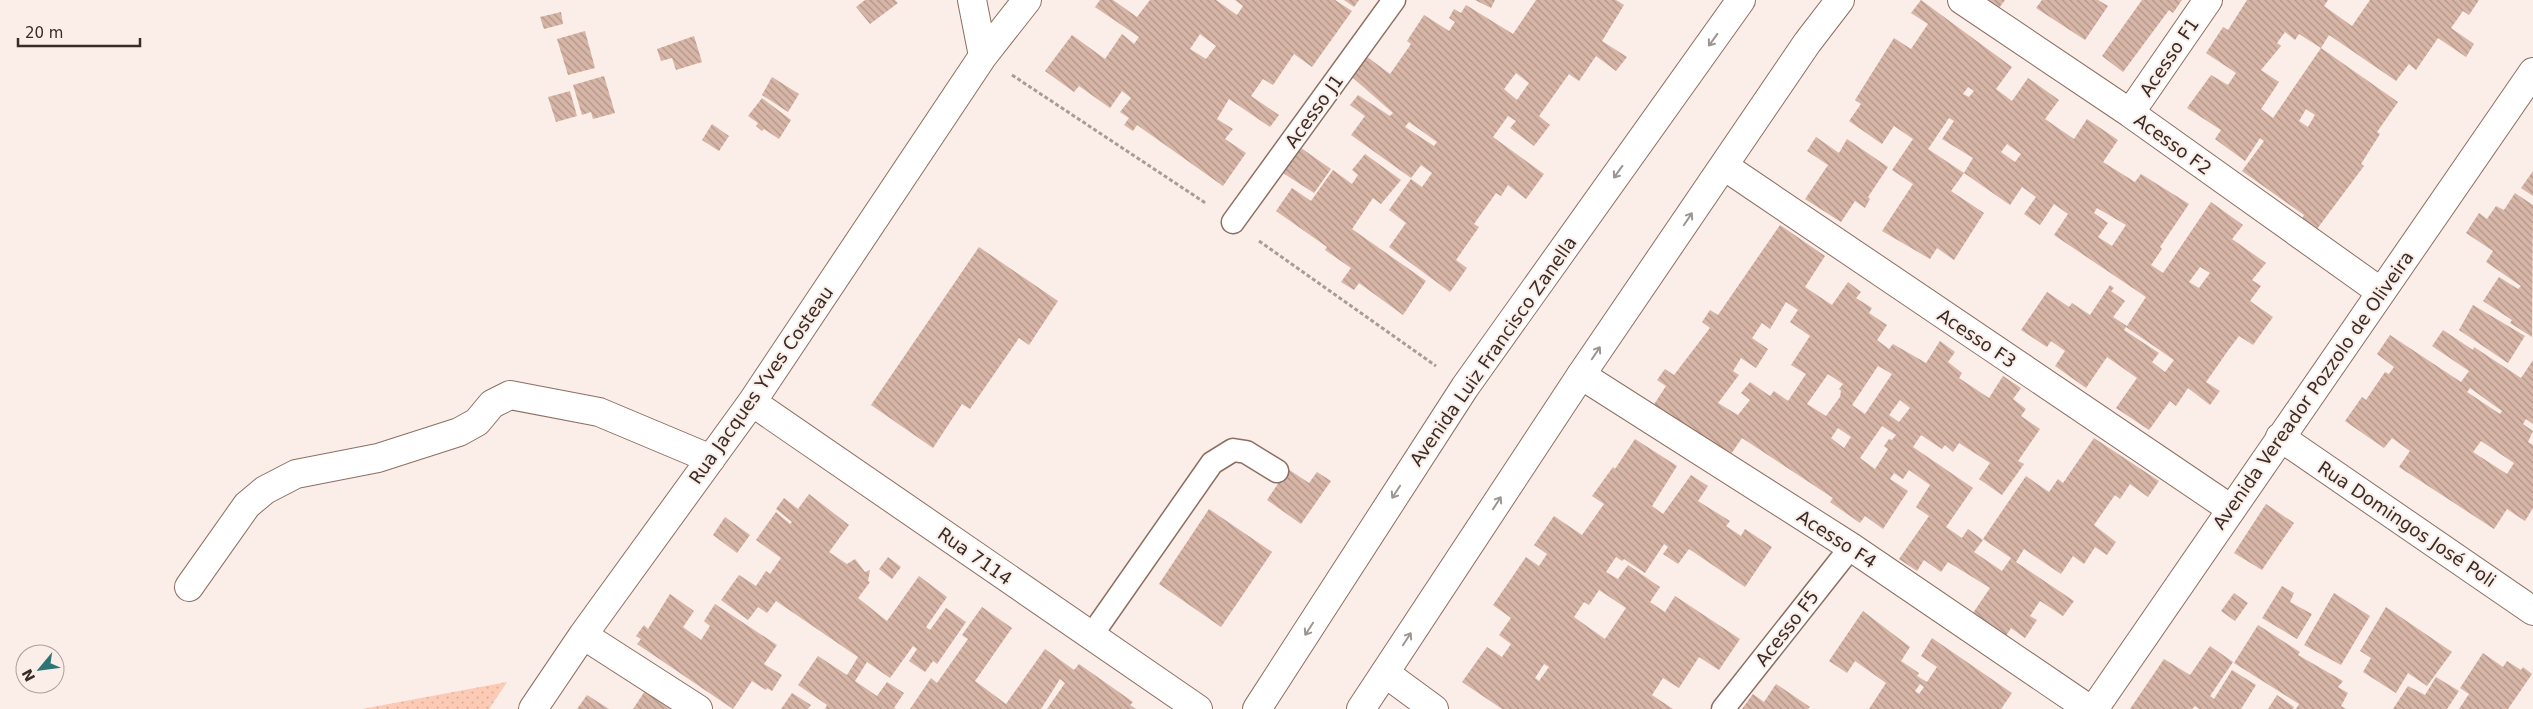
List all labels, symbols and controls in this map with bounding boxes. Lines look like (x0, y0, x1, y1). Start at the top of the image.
street label: Acesso F1 (2135, 14, 2203, 100)
scale bar (18, 15, 140, 47)
text: 20 m (25, 24, 63, 42)
one-way arrow (1708, 33, 1718, 47)
street label: Acesso J1 (1280, 70, 1348, 152)
street label: Acesso F2 (2130, 109, 2216, 179)
one-way arrow (1613, 165, 1623, 179)
one-way arrow (1682, 212, 1693, 226)
street label: Avenida Luiz Francisco Zanella (1405, 232, 1581, 470)
street label: Avenida Vereador Pozzolo de Oliveira (2208, 247, 2418, 533)
street label: Rua Jacques Yves Costeau (685, 282, 837, 488)
street label: Acesso F3 (1934, 304, 2020, 372)
one-way arrow (1591, 346, 1601, 360)
street label: Rua Domingos José Poli (2314, 457, 2500, 591)
one-way arrow (1391, 485, 1401, 499)
one-way arrow (1492, 497, 1502, 511)
street label: Acesso F4 (1793, 506, 1881, 572)
street label: Rua 7114 (934, 523, 1016, 589)
street label: Acesso F5 (1751, 586, 1823, 670)
one-way arrow (1303, 622, 1314, 636)
one-way arrow (1403, 633, 1413, 647)
north arrow (15, 644, 65, 694)
text: N (19, 666, 38, 684)

